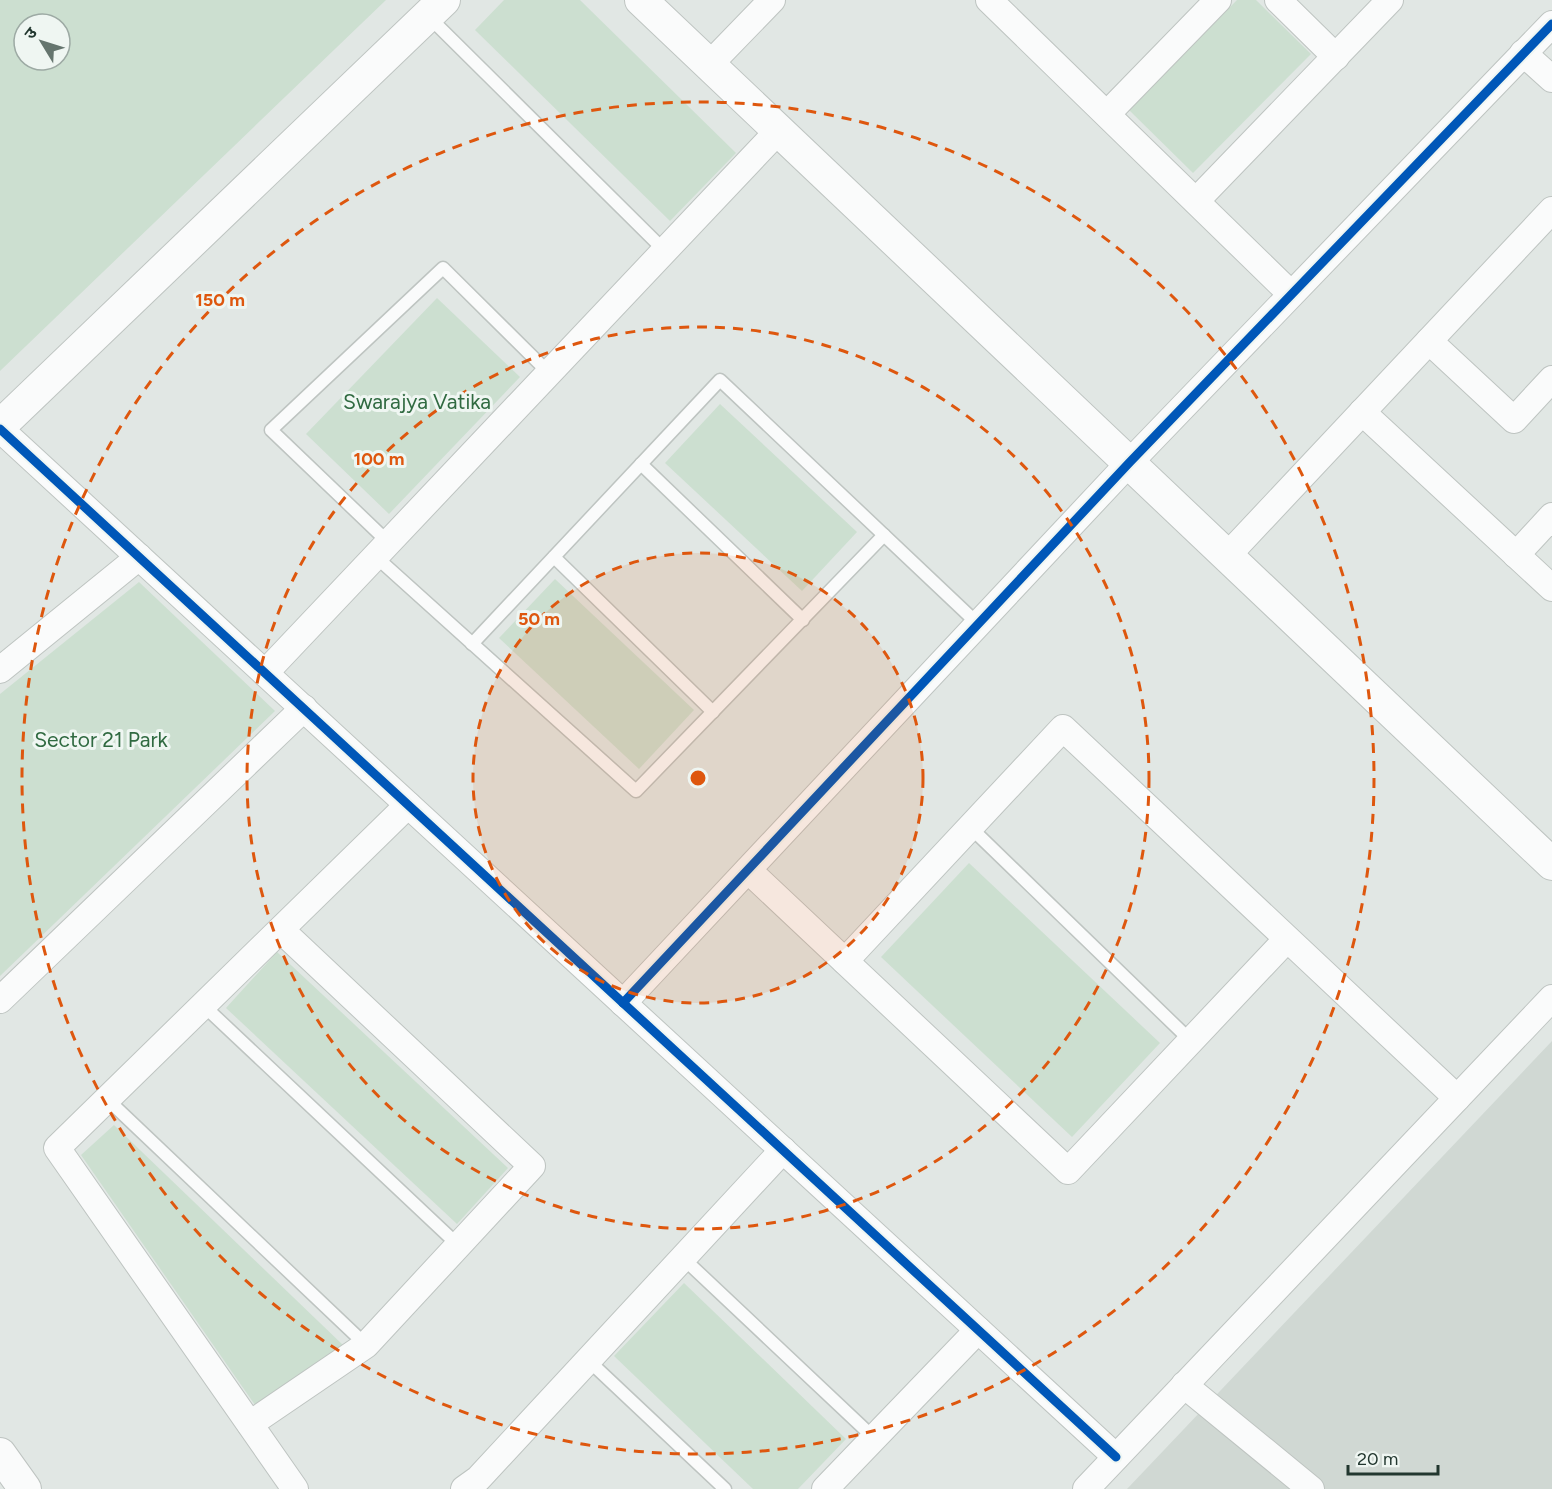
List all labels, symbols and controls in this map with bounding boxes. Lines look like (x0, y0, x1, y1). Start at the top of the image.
north arrow (12, 12, 72, 72)
text: उ (20, 23, 41, 43)
text: 150 m (195, 289, 245, 311)
park label: Swarajya Vatika (343, 389, 491, 414)
text: 100 m (354, 448, 404, 470)
text: 50 m (518, 608, 560, 630)
park label: Sector 21 Park (34, 727, 169, 752)
centre of rings (688, 768, 708, 788)
scale bar (1348, 1438, 1438, 1476)
text: 20 m (1357, 1448, 1398, 1470)

